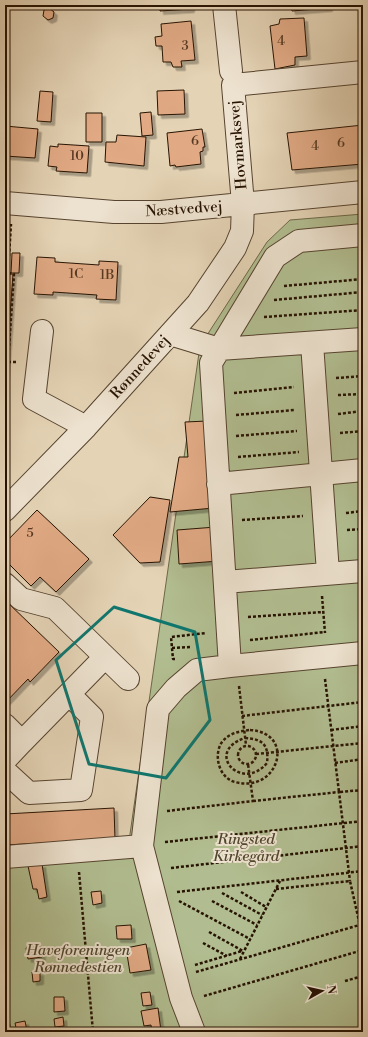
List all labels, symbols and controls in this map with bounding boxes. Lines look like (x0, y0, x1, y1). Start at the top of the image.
house number: 4 (277, 33, 285, 49)
house number: 3 (181, 38, 189, 54)
street label: Hovmarksvej (225, 99, 251, 191)
house number: 6 (191, 133, 199, 149)
house number: 6 (337, 135, 345, 151)
house number: 4 (311, 138, 319, 154)
house number: 10 (70, 148, 84, 164)
street label: Næstvedvej (145, 197, 223, 221)
house number: 1C (69, 266, 83, 282)
house number: 1B (100, 267, 114, 283)
street label: Rønnedevej (106, 331, 174, 403)
house number: 5 (26, 525, 34, 541)
park label: Ringsted Kirkegård (213, 830, 280, 866)
park label: Haveforeningen Rønnedestien (25, 941, 131, 977)
north arrow (302, 971, 342, 1011)
text: N (323, 984, 338, 995)

